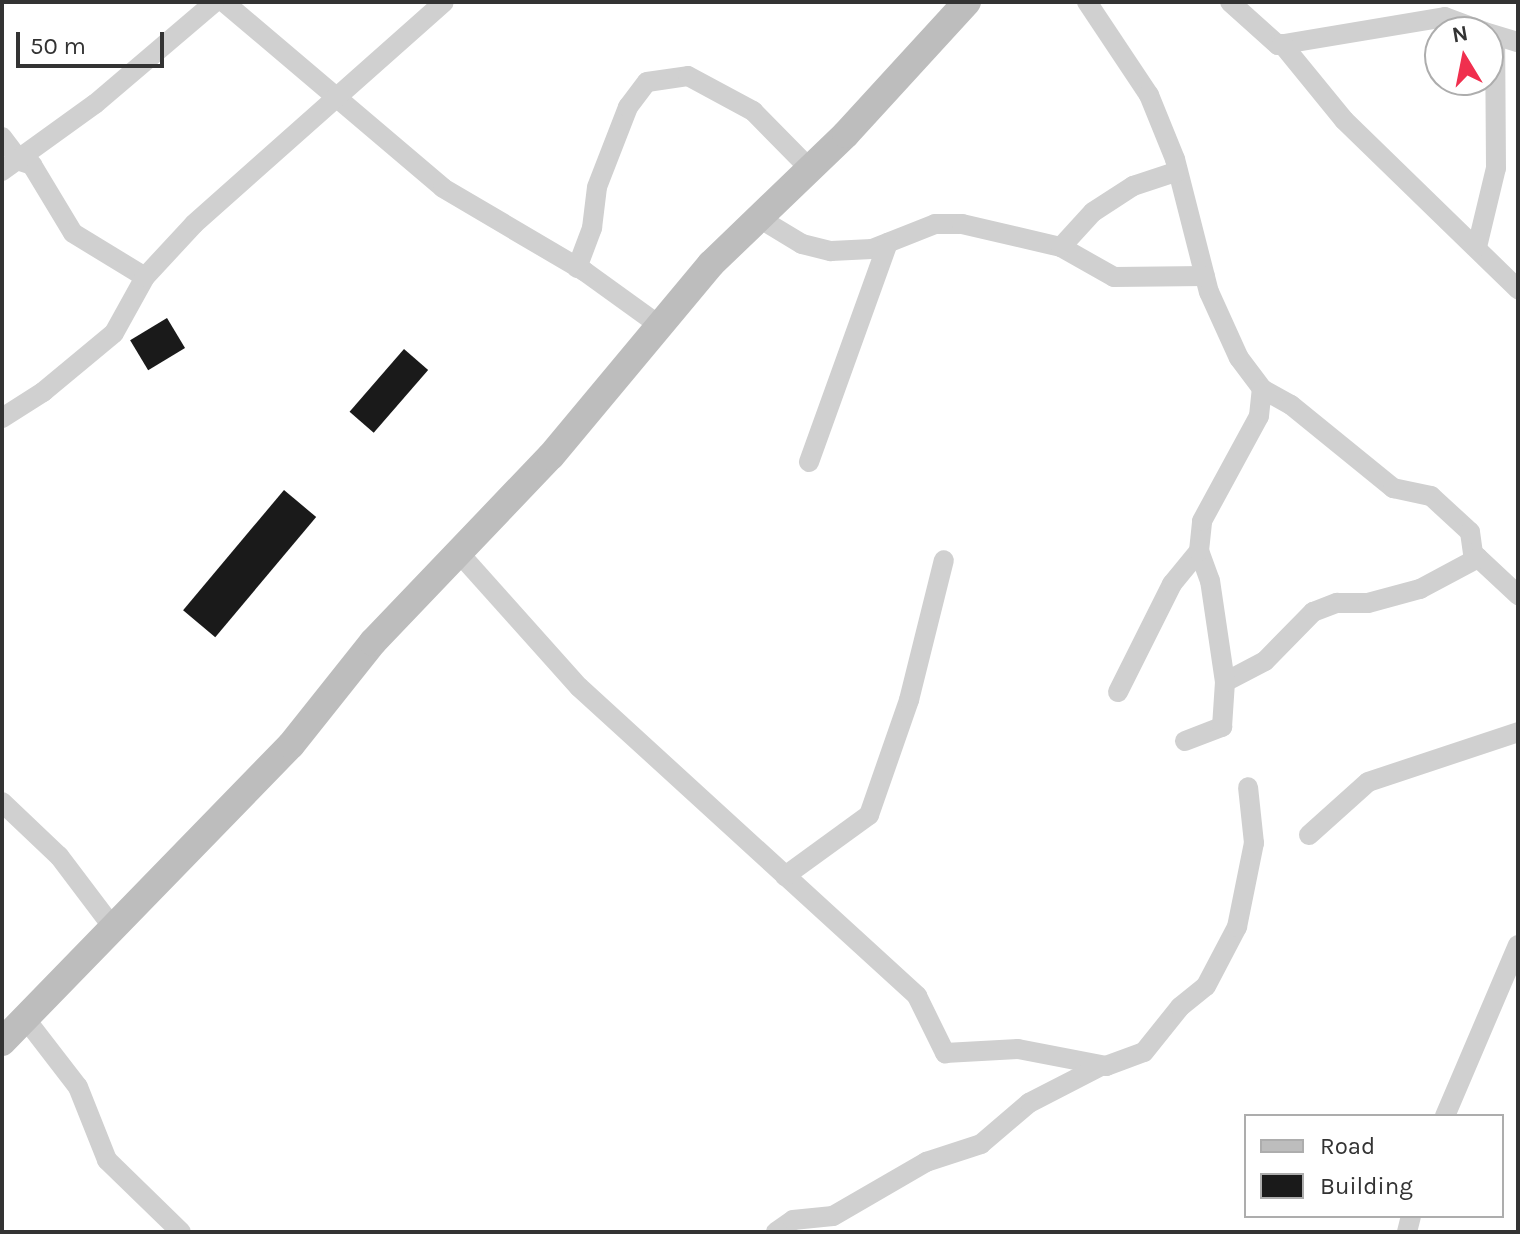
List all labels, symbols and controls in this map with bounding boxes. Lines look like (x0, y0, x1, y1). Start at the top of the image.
scale bar (20, 16, 168, 66)
north arrow (1424, 16, 1504, 96)
text: N (1450, 20, 1470, 49)
text: 50 m (30, 32, 86, 60)
legend (1244, 1114, 1504, 1218)
text: Road (1320, 1132, 1375, 1160)
text: Building (1320, 1172, 1413, 1200)

